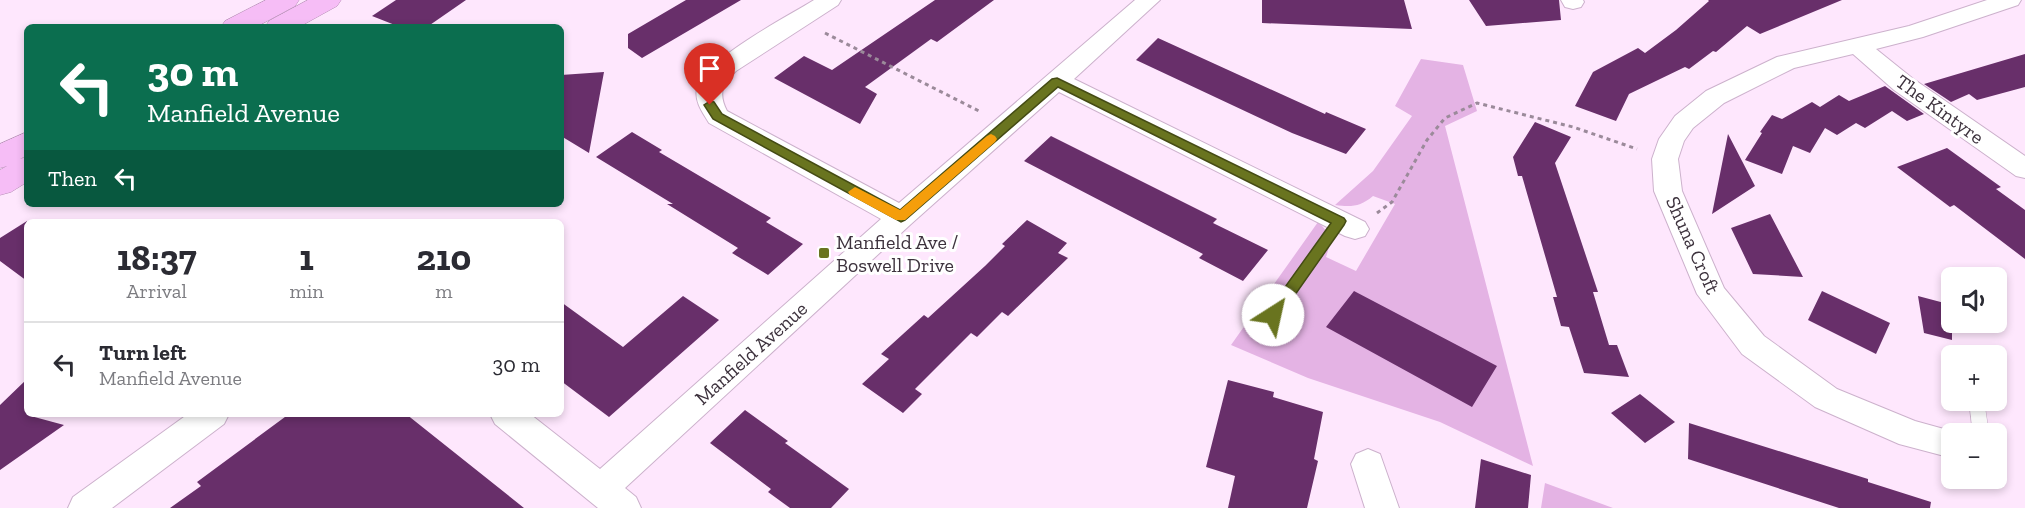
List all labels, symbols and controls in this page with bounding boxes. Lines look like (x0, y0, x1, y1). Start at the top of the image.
pin (684, 43, 735, 105)
text: 30 m (147, 46, 238, 97)
icon: left (48, 48, 126, 126)
icon: arrive (693, 52, 726, 85)
street label: The Kintyre (1891, 69, 1989, 149)
text: Manfield Avenue (147, 97, 340, 129)
icon: left (109, 162, 142, 195)
text: Then (48, 165, 97, 192)
street label: Shuna Croft (1661, 193, 1725, 298)
place label: Manfield Ave / Boswell Drive (836, 230, 958, 277)
text: 18:37 (117, 236, 197, 279)
text: 1 (299, 236, 314, 279)
text: 210 (417, 236, 471, 279)
marker: Manfield Ave / Boswell Drive (817, 246, 831, 260)
map controls (1941, 267, 2007, 489)
button: sound (1941, 267, 2007, 333)
text: Arrival (127, 279, 187, 303)
text: min (289, 279, 324, 303)
text: m (435, 279, 453, 303)
position arrow (1241, 283, 1305, 347)
street label: Manfield Avenue (690, 296, 812, 410)
text: Turn left (99, 339, 186, 366)
button: + (1941, 345, 2007, 411)
icon: left (48, 348, 81, 381)
text: 30 m (493, 351, 540, 378)
text: Manfield Avenue (99, 366, 242, 390)
button: − (1941, 423, 2007, 489)

